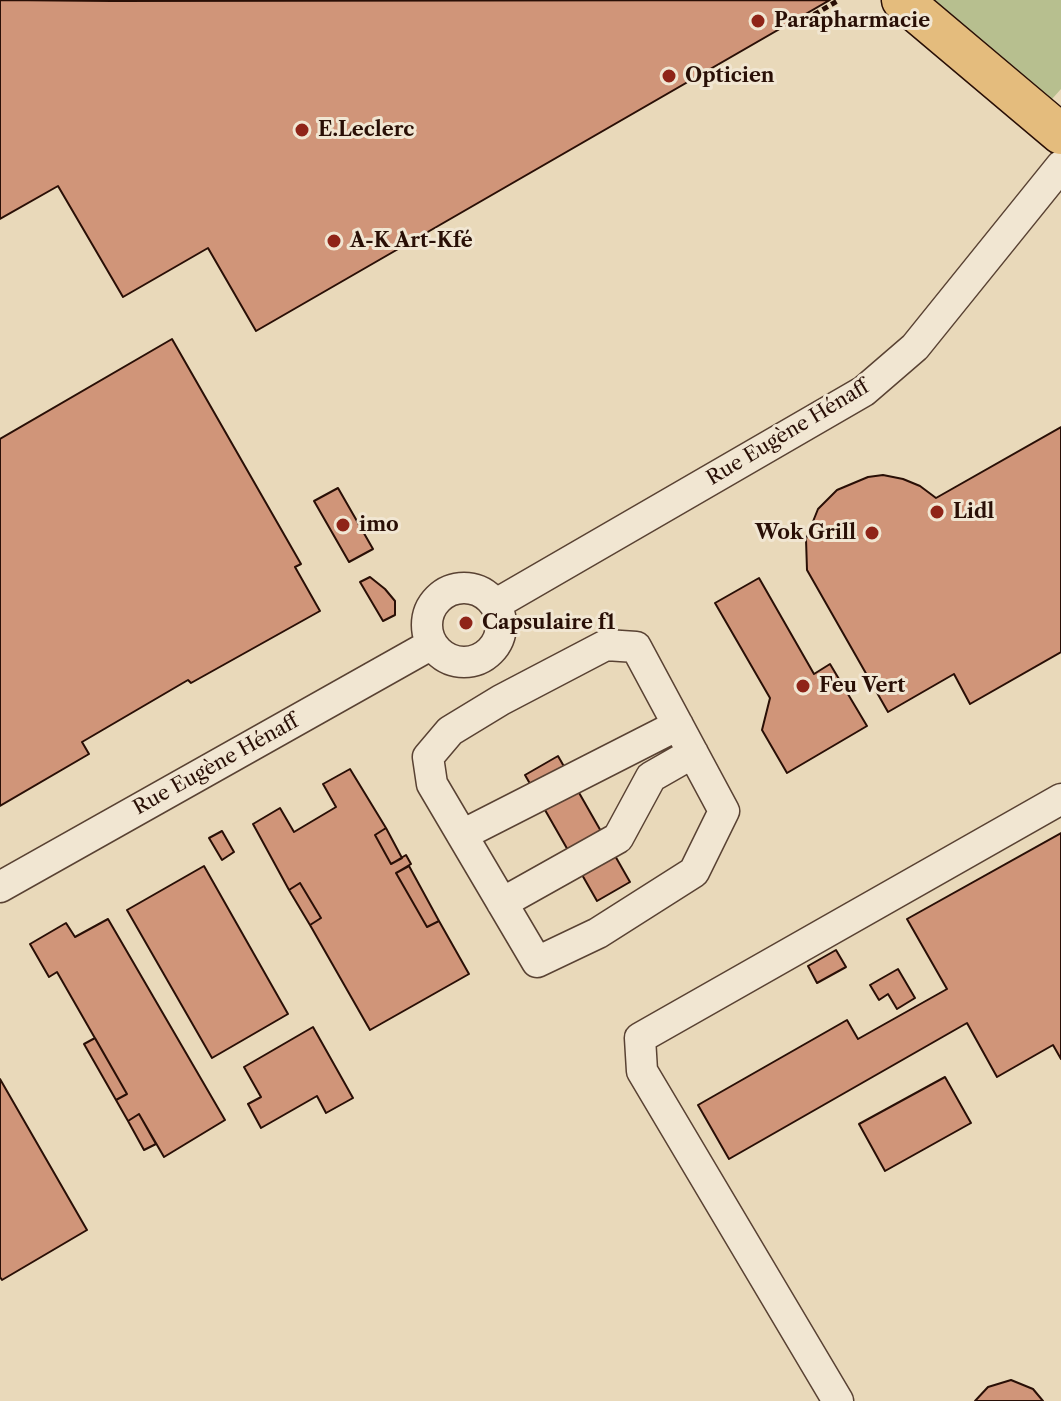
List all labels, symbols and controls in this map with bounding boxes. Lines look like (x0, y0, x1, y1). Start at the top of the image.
place label: Parapharmacie (774, 9, 930, 33)
marker: Parapharmacie (749, 12, 767, 30)
place label: Opticien (685, 64, 775, 88)
marker: Opticien (660, 67, 678, 85)
place label: E.Leclerc (318, 118, 414, 142)
marker: E.Leclerc (293, 121, 311, 139)
place label: A-K Art-Kfé (350, 229, 473, 253)
marker: A-K Art-Kfé (325, 232, 343, 250)
street label: Rue Eugène Hénaff (703, 375, 873, 491)
place label: Lidl (953, 500, 994, 524)
marker: Lidl (928, 503, 946, 521)
place label: imo (359, 513, 399, 537)
marker: imo (334, 516, 352, 534)
place label: Wok Grill (755, 521, 856, 545)
marker: Wok Grill (863, 524, 881, 542)
place label: Capsulaire f1 (482, 611, 615, 635)
marker: Capsulaire f1 (457, 614, 475, 632)
place label: Feu Vert (819, 674, 905, 698)
marker: Feu Vert (794, 677, 812, 695)
street label: Rue Eugène Hénaff (129, 710, 303, 820)

